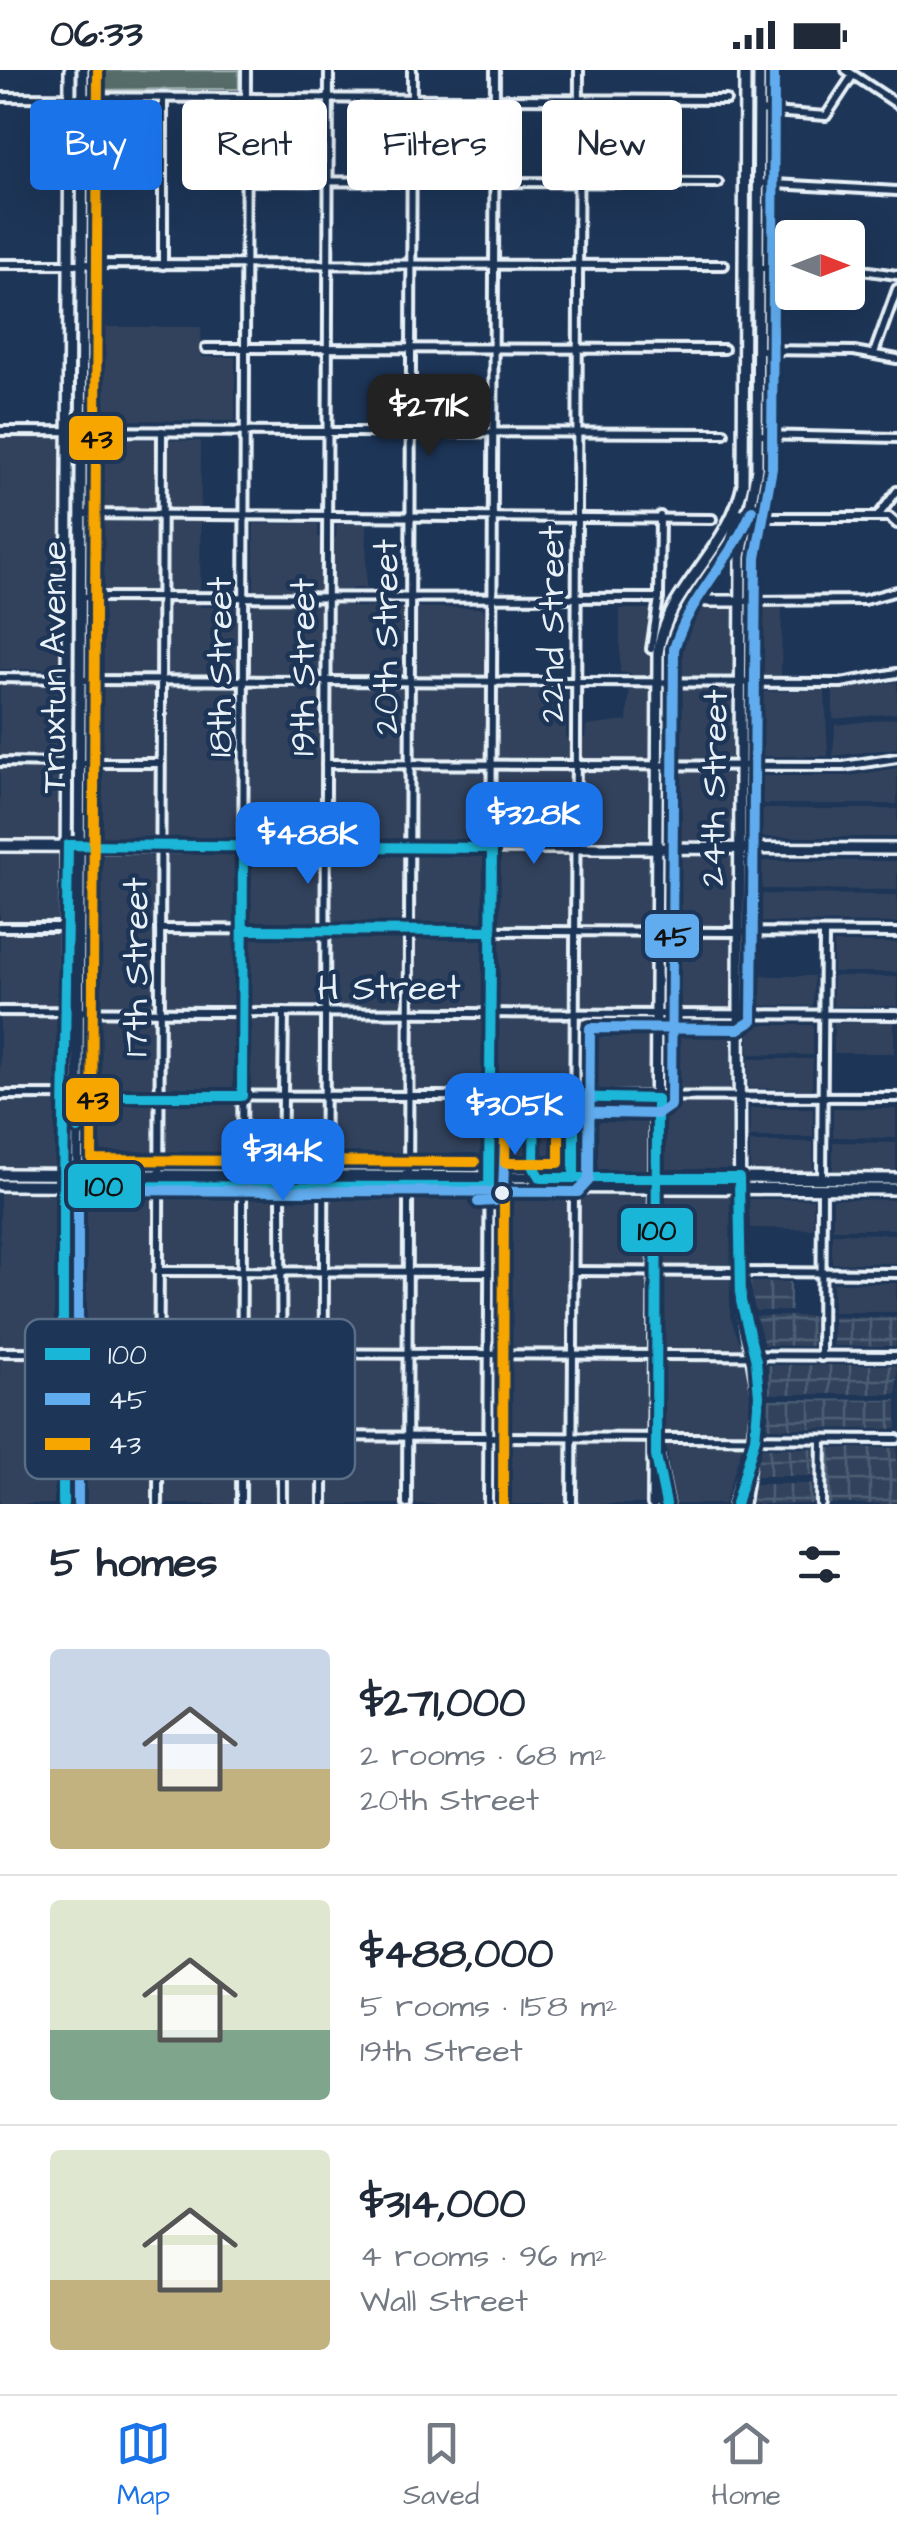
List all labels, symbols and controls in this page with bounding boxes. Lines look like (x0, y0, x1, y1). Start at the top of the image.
text: 06:33 (50, 9, 143, 61)
chip: Buy (30, 100, 162, 190)
chip: Rent (182, 100, 327, 190)
chip: Filters (347, 100, 522, 190)
chip: New (542, 100, 682, 190)
north arrow (775, 220, 865, 310)
map controls (775, 220, 865, 310)
pin: $271K (359, 374, 499, 459)
text: $271K (389, 384, 469, 429)
line badge: 43 (67, 414, 125, 462)
text: 43 (79, 420, 113, 459)
street label: 22nd Street (528, 525, 577, 723)
street label: 20th Street (362, 539, 411, 735)
street label: Truxtun Avenue (30, 541, 79, 793)
street label: 18th Street (196, 577, 245, 757)
street label: 19th Street (279, 578, 328, 756)
street label: 24th Street (688, 689, 741, 887)
pin: $328K (464, 782, 604, 867)
text: $328K (488, 792, 580, 837)
pin: $488K (238, 802, 378, 887)
text: $488K (258, 812, 358, 857)
street label: 17th Street (112, 877, 161, 1057)
line badge: 45 (643, 912, 701, 960)
text: 45 (653, 918, 693, 957)
street label: H Street (317, 964, 461, 1013)
pin: $305K (445, 1073, 585, 1158)
line badge: 43 (64, 1076, 121, 1124)
text: 43 (75, 1081, 109, 1120)
text: $305K (467, 1083, 563, 1128)
pin: $314K (213, 1119, 353, 1204)
text: $314K (243, 1129, 323, 1174)
line badge: 100 (66, 1162, 143, 1210)
text: 100 (85, 1168, 124, 1207)
unlabelled marker (492, 1183, 512, 1203)
line badge: 100 (619, 1206, 695, 1254)
text: 100 (638, 1212, 677, 1251)
legend (25, 1319, 355, 1479)
text: 100 (108, 1336, 147, 1375)
text: 45 (108, 1381, 147, 1420)
text: 43 (108, 1426, 141, 1465)
text: 5 homes (50, 1535, 217, 1593)
icon: filters (792, 1537, 847, 1592)
text: $271,000 (360, 1675, 526, 1733)
icon: home (130, 1689, 250, 1809)
text: 2 rooms · 68 m² (360, 1733, 606, 1778)
text: 20th Street (360, 1778, 539, 1823)
text: $488,000 (360, 1926, 553, 1984)
icon: home (130, 1940, 250, 2060)
text: 5 rooms · 158 m² (360, 1984, 617, 2029)
text: 19th Street (360, 2029, 523, 2074)
text: $314,000 (360, 2176, 526, 2234)
icon: home (130, 2190, 250, 2310)
text: 4 rooms · 96 m² (360, 2234, 607, 2279)
text: Wall Street (360, 2279, 528, 2324)
tab: Map (116, 2416, 171, 2515)
tab: Saved (403, 2416, 479, 2515)
tab: Home (711, 2416, 781, 2515)

